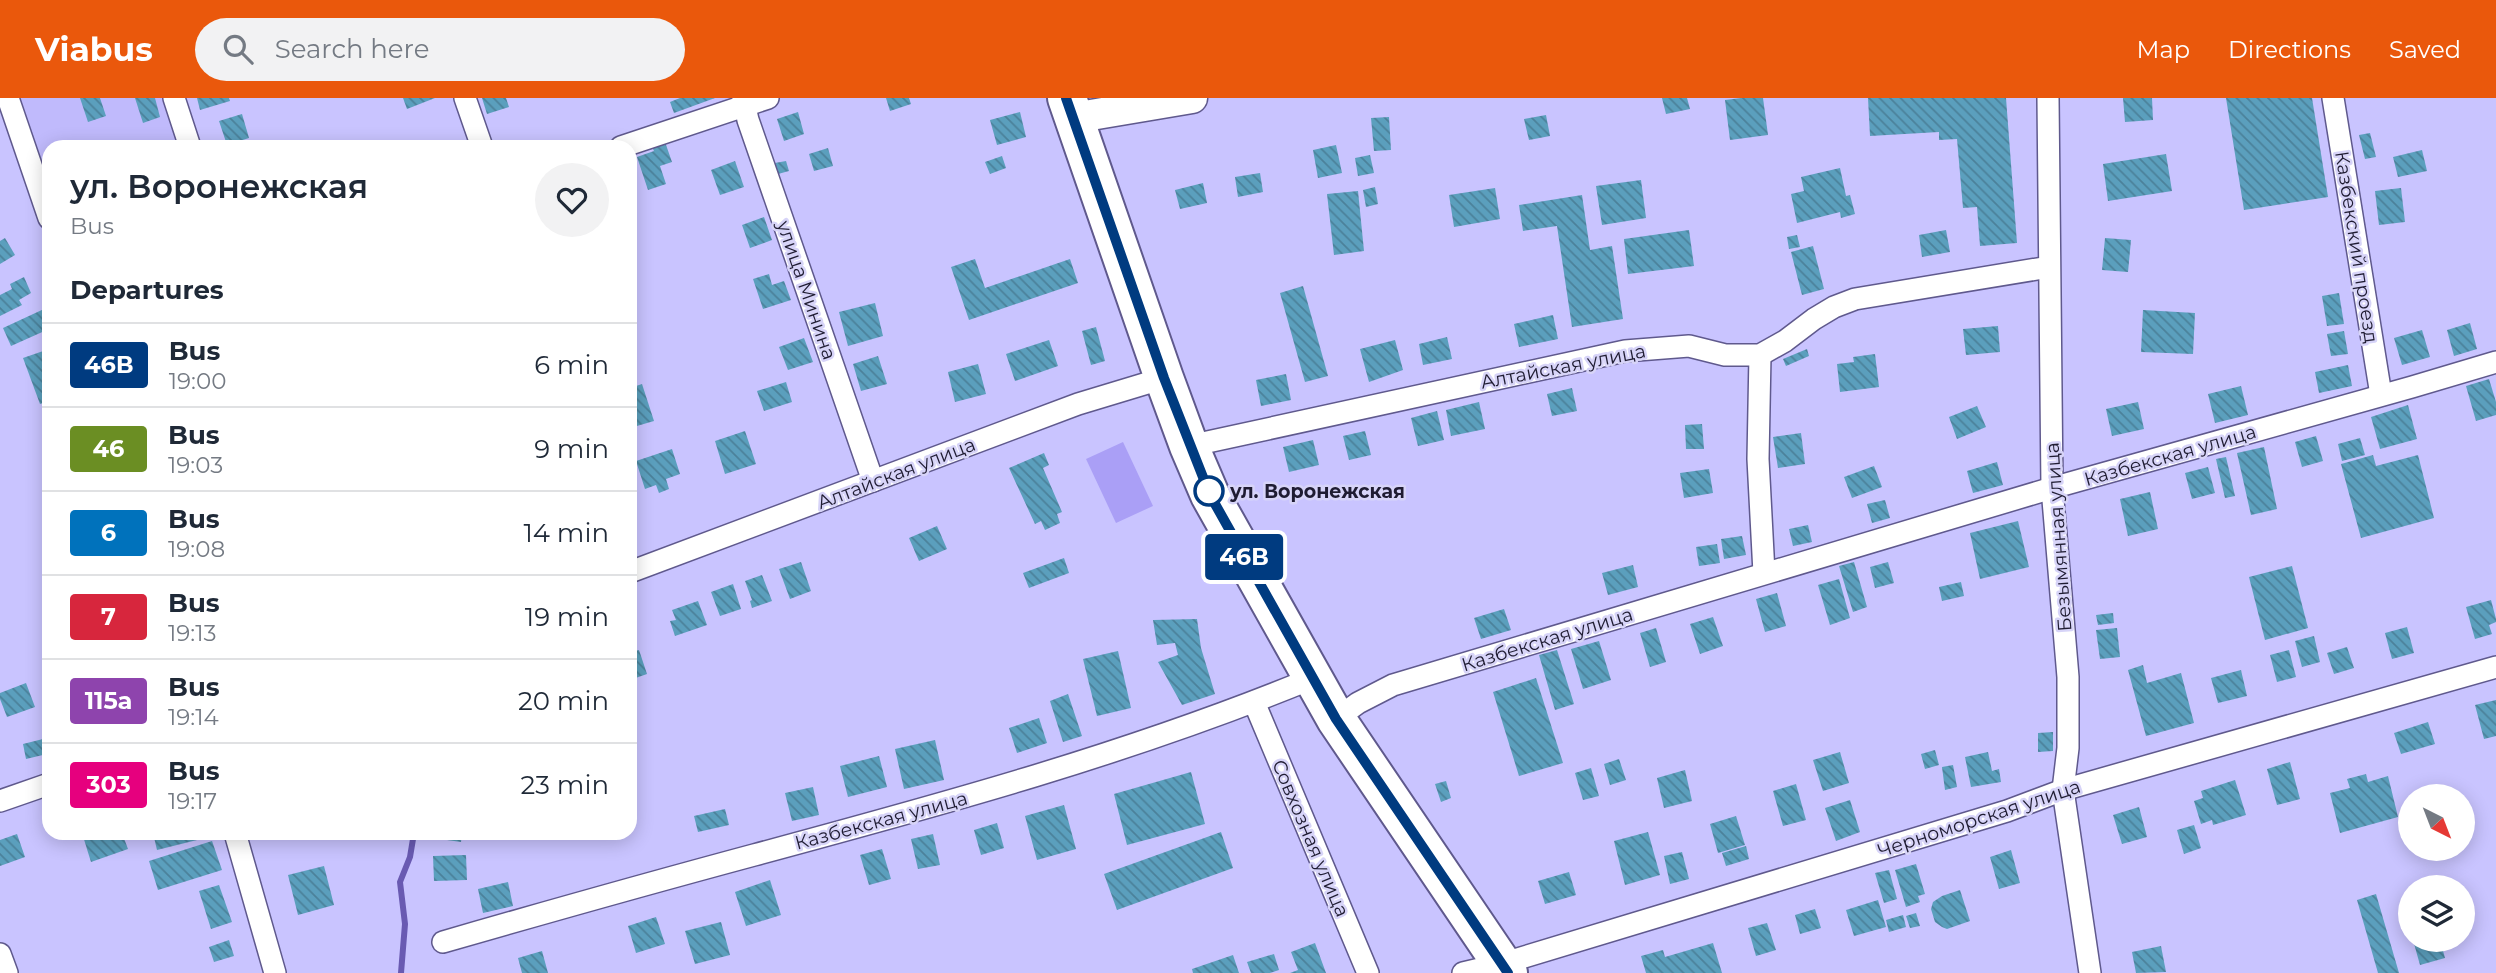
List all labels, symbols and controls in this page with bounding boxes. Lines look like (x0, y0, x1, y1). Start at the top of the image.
search box (195, 18, 685, 81)
text: Viabus (35, 29, 153, 69)
icon: search (219, 30, 257, 68)
text: Search here (275, 33, 429, 65)
text: Map (2137, 35, 2190, 64)
text: Directions (2228, 35, 2351, 64)
text: Saved (2389, 35, 2461, 64)
street label: Казбекский проезд (2330, 149, 2383, 345)
button: heart (535, 163, 609, 237)
text: ул. Воронежская (70, 166, 368, 206)
text: Bus (70, 212, 114, 240)
street label: улица Минина (772, 217, 841, 363)
text: Departures (70, 274, 224, 306)
text: Bus (169, 335, 220, 367)
street label: Алтайская улица (1479, 339, 1648, 394)
text: 6 min (534, 349, 609, 381)
text: 46В (84, 350, 134, 379)
text: 19:00 (169, 367, 226, 395)
text: Bus (168, 419, 220, 451)
street label: Казбекская улица (2082, 420, 2259, 491)
text: 9 min (534, 433, 609, 465)
street label: Алтайская улица (814, 433, 979, 514)
text: 46 (93, 434, 124, 463)
street label: Безымянная улица (2040, 442, 2077, 632)
text: 19:03 (168, 451, 223, 479)
marker: ул. Воронежская (1194, 476, 1224, 506)
place label: ул. Воронежская (1229, 480, 1405, 503)
text: Bus (168, 503, 220, 535)
text: 14 min (523, 517, 609, 549)
text: 6 (101, 518, 116, 547)
line badge: 46В (1204, 534, 1284, 580)
text: 19:08 (168, 535, 225, 563)
text: 46В (1219, 542, 1269, 571)
text: Bus (168, 587, 220, 619)
text: 19 min (525, 601, 609, 633)
text: 7 (101, 602, 116, 631)
street label: Казбекская улица (1459, 603, 1635, 676)
text: 19:13 (168, 619, 216, 647)
text: Bus (168, 671, 220, 703)
text: 20 min (518, 685, 609, 717)
text: 115а (85, 686, 132, 715)
text: 19:14 (168, 703, 219, 731)
text: Bus (168, 755, 220, 787)
street label: Совхозная улица (1267, 756, 1354, 920)
text: 23 min (521, 769, 609, 801)
text: 303 (86, 770, 131, 799)
street label: Черноморская улица (1875, 775, 2083, 862)
north arrow (2398, 784, 2474, 861)
map controls (2398, 784, 2475, 952)
street label: Казбекская улица (792, 786, 970, 855)
text: 19:17 (168, 787, 217, 815)
button: layers (2398, 875, 2475, 952)

